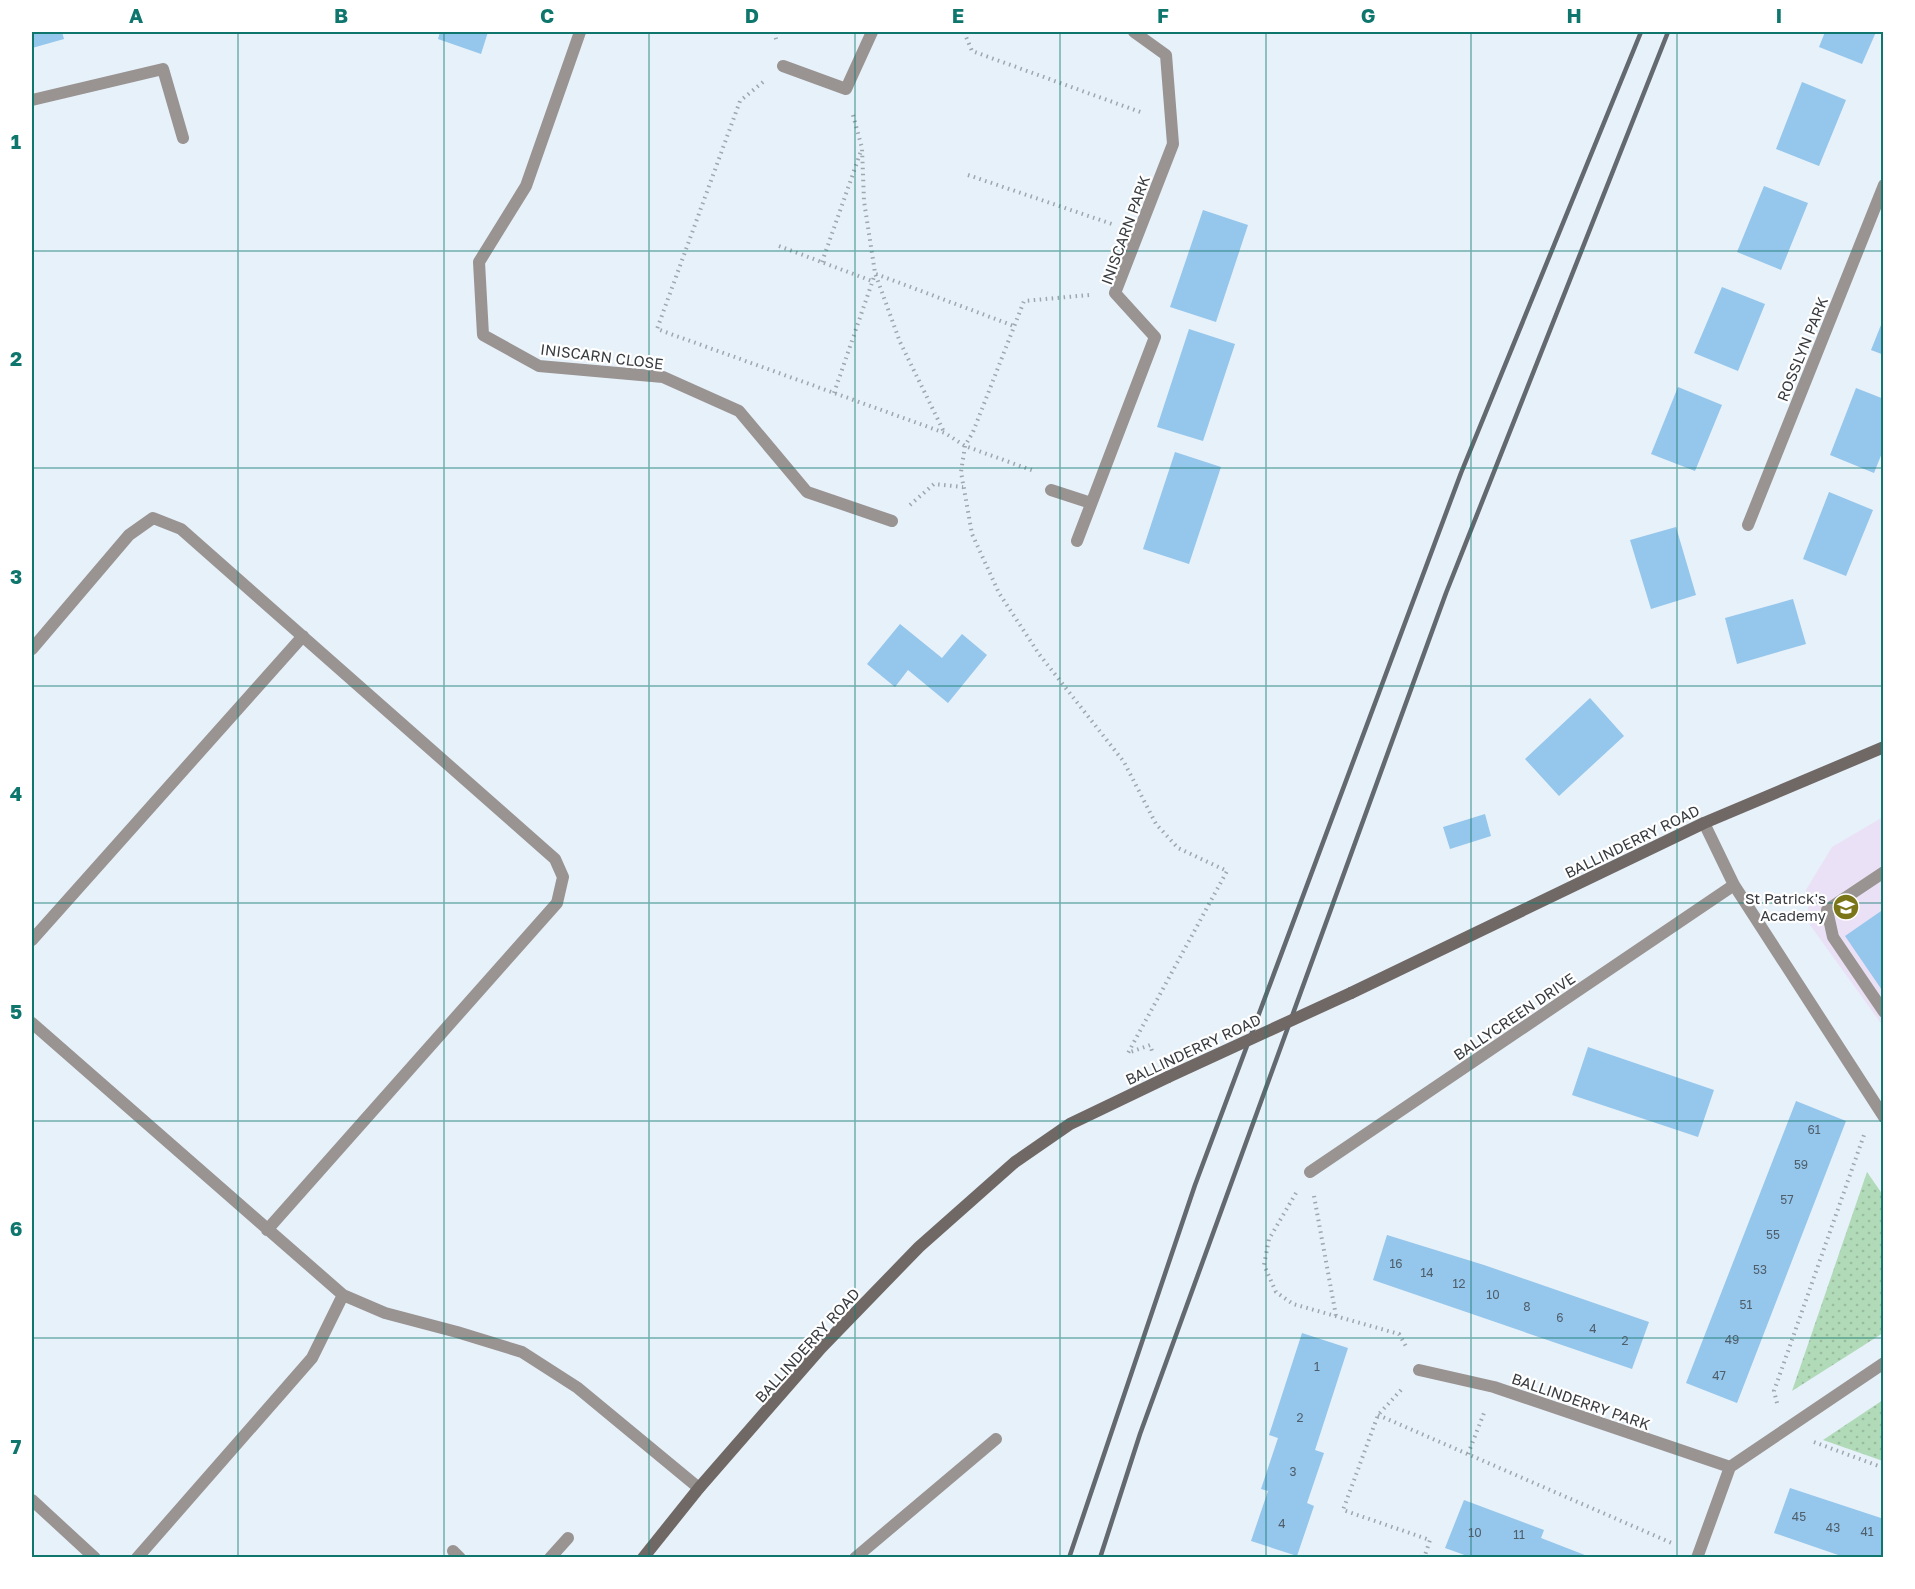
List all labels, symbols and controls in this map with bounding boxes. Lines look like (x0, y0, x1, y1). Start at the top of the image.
text: A (129, 3, 143, 27)
text: B (334, 3, 348, 27)
text: C (540, 3, 554, 27)
text: D (745, 3, 759, 27)
text: E (952, 3, 964, 27)
text: F (1157, 3, 1169, 27)
text: G (1361, 3, 1375, 27)
text: H (1566, 3, 1582, 27)
text: I (1776, 3, 1782, 27)
text: 1 (11, 129, 21, 153)
street label: INISCARN PARK (1097, 173, 1153, 287)
street label: ROSSLYN PARK (1773, 294, 1831, 404)
street label: INISCARN CLOSE (539, 340, 665, 372)
text: 2 (10, 346, 22, 370)
text: 3 (10, 564, 22, 588)
text: 4 (10, 781, 22, 805)
street label: BALLINDERRY ROAD (1562, 801, 1702, 881)
place label: St Patrick's Academy (1745, 889, 1827, 924)
school or university icon: St Patrick's Academy (1831, 892, 1861, 922)
street label: BALLYCREEN DRIVE (1450, 969, 1578, 1063)
text: 5 (10, 999, 22, 1023)
street label: BALLINDERRY ROAD (1122, 1010, 1264, 1088)
house number: 61 (1807, 1122, 1821, 1137)
house number: 59 (1794, 1157, 1808, 1172)
house number: 57 (1780, 1192, 1794, 1207)
text: 6 (10, 1216, 22, 1240)
house number: 55 (1766, 1227, 1780, 1242)
house number: 16 (1389, 1256, 1403, 1271)
house number: 53 (1753, 1262, 1767, 1277)
house number: 14 (1420, 1265, 1434, 1280)
house number: 12 (1453, 1276, 1465, 1291)
street label: BALLINDERRY ROAD (751, 1284, 863, 1406)
house number: 10 (1486, 1287, 1500, 1302)
house number: 51 (1740, 1297, 1753, 1312)
house number: 8 (1523, 1299, 1531, 1314)
house number: 6 (1556, 1310, 1564, 1325)
house number: 4 (1589, 1321, 1597, 1336)
house number: 49 (1725, 1332, 1739, 1347)
house number: 2 (1622, 1333, 1629, 1348)
house number: 1 (1314, 1359, 1320, 1374)
house number: 47 (1712, 1368, 1726, 1383)
street label: BALLINDERRY PARK (1509, 1369, 1653, 1433)
house number: 2 (1297, 1410, 1304, 1425)
text: 7 (11, 1434, 22, 1458)
house number: 3 (1289, 1464, 1297, 1479)
house number: 45 (1792, 1509, 1806, 1524)
house number: 4 (1278, 1516, 1286, 1531)
house number: 43 (1826, 1520, 1840, 1535)
house number: 41 (1860, 1524, 1874, 1539)
house number: 10 (1468, 1525, 1482, 1540)
house number: 11 (1513, 1527, 1525, 1542)

